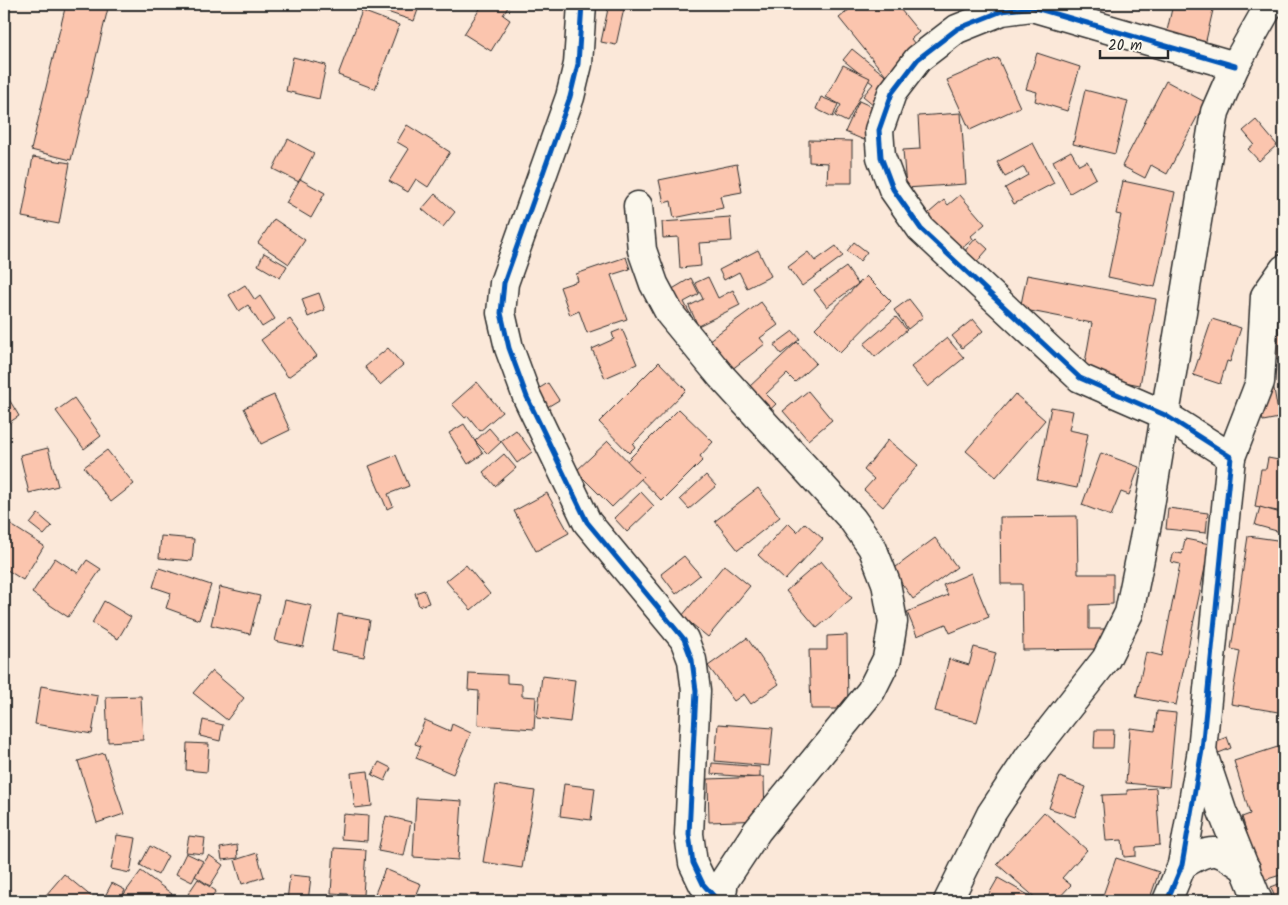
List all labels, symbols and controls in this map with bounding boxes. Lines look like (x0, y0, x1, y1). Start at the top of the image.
scale bar (1100, 28, 1168, 60)
text: 20 m (1108, 34, 1142, 58)

